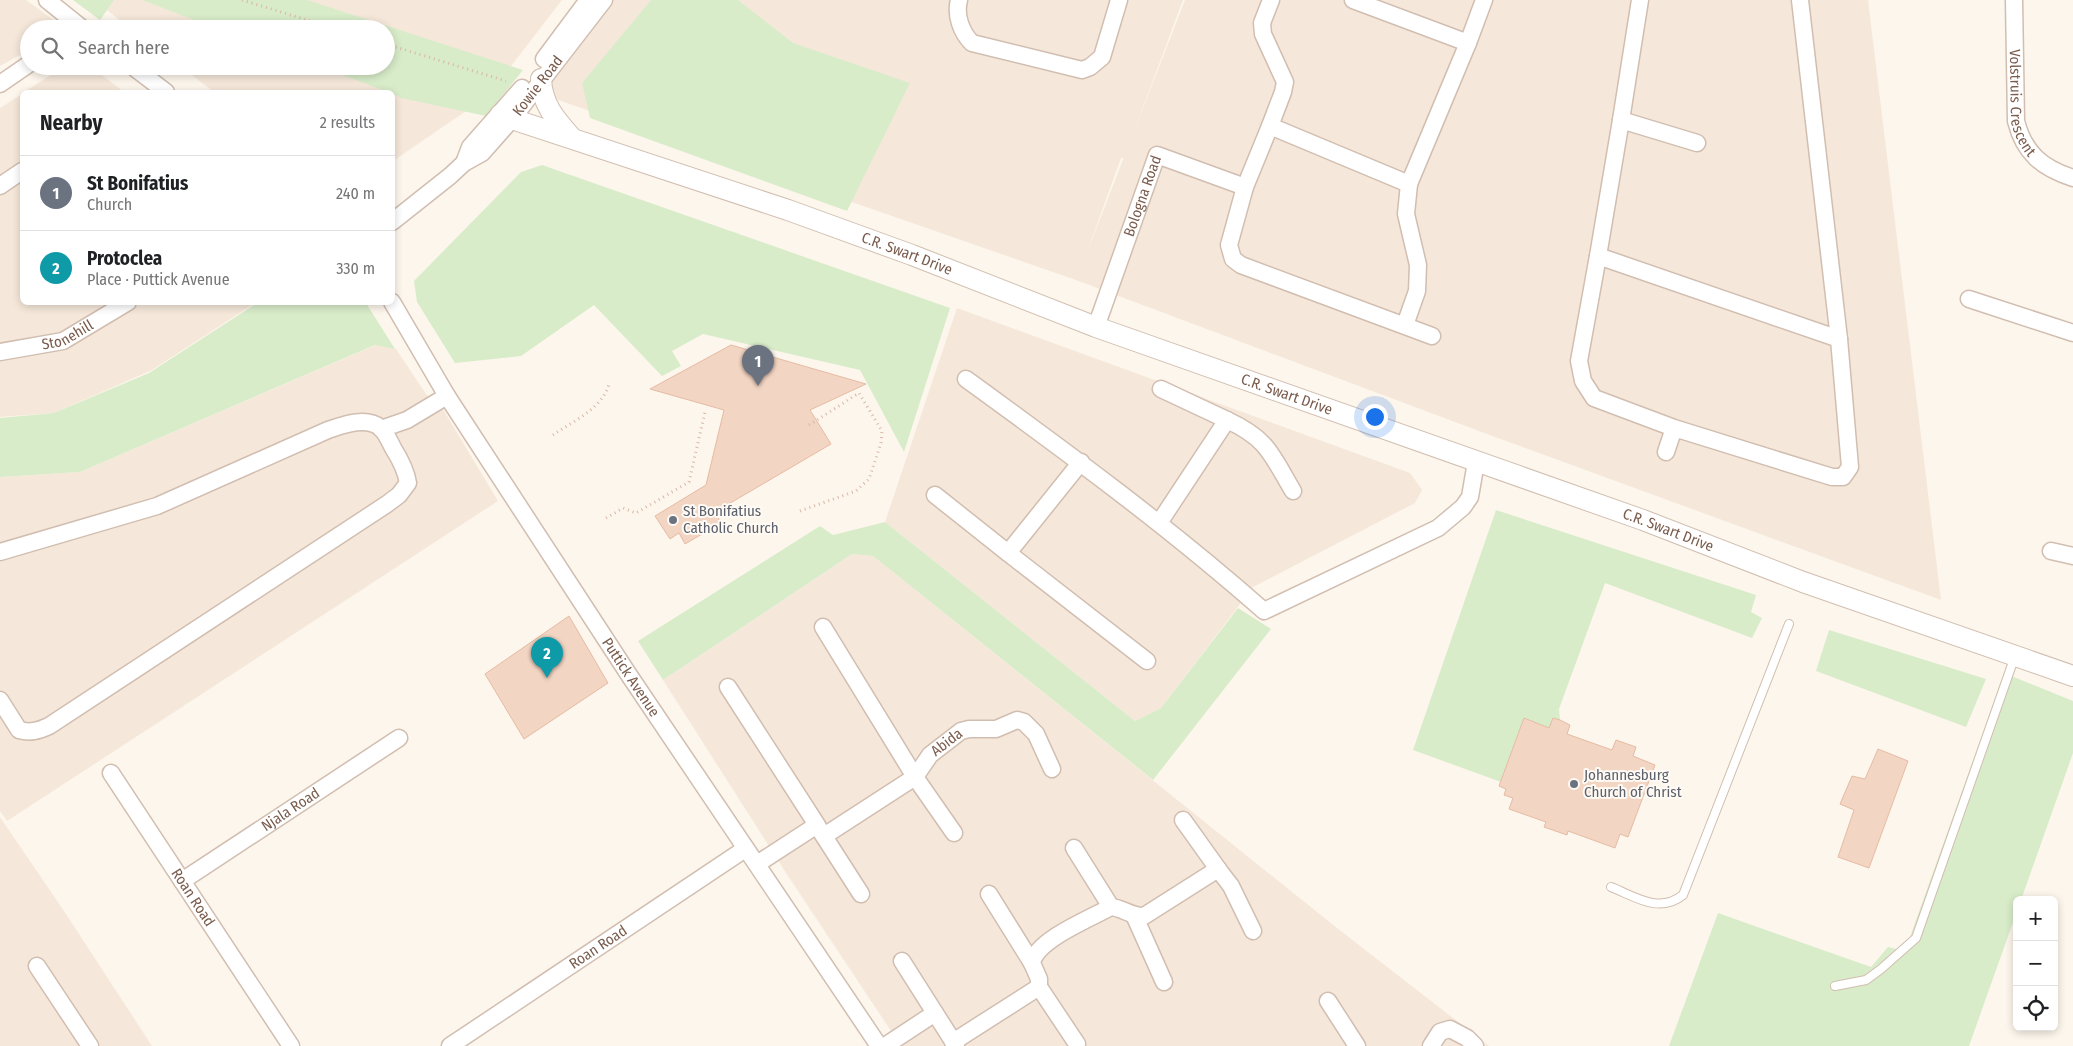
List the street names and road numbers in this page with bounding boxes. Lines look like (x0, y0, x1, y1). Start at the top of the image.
street label: Volstruis Crescent (2006, 49, 2040, 160)
street label: Kowie Road (509, 52, 567, 120)
street label: Bologna Road (1120, 153, 1165, 239)
street label: C.R. Swart Drive (859, 228, 955, 279)
street label: Stonehill (40, 316, 96, 354)
street label: C.R. Swart Drive (1239, 370, 1335, 419)
street label: C.R. Swart Drive (1621, 505, 1716, 555)
street label: Puttick Avenue (598, 634, 664, 720)
street label: Abida (927, 724, 966, 760)
street label: Njala Road (258, 784, 323, 835)
street label: Roan Road (167, 865, 219, 930)
street label: Roan Road (566, 921, 630, 973)

